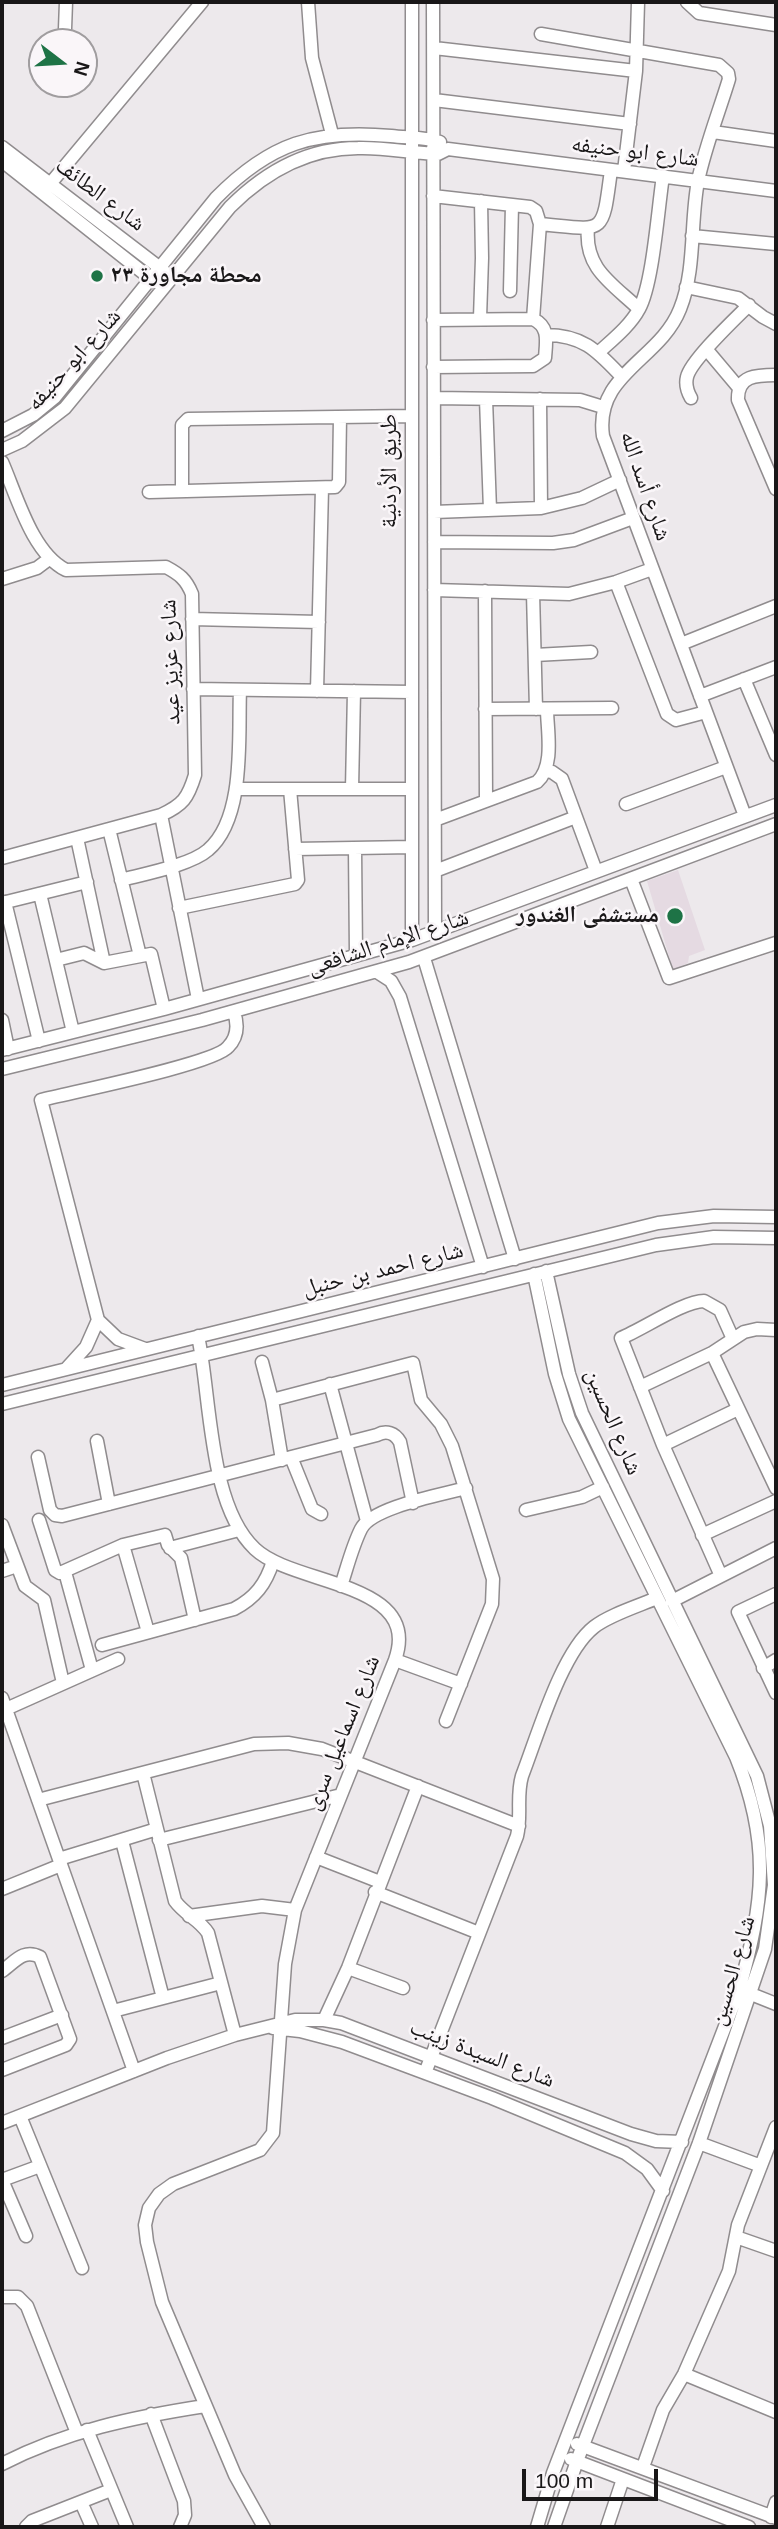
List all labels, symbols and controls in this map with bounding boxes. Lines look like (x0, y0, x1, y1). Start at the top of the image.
north arrow (28, 28, 98, 98)
text: N (70, 59, 94, 78)
street label: شارع ابو حنيفه (570, 131, 700, 173)
street label: شارع الطائف (49, 152, 151, 238)
place label: محطة مجاورة ٢٣ (111, 262, 262, 290)
marker: محطة مجاورة ٢٣ (89, 268, 105, 284)
street label: شارع ابو حنيفه (21, 303, 127, 417)
street label: طريق الأردنية (376, 414, 404, 528)
street label: شارع أسد الله (613, 427, 677, 545)
street label: شارع عزيز عيد (155, 599, 187, 725)
place label: مستشفى الغندور (516, 902, 659, 930)
street label: شارع الإمام الشافعى (304, 904, 472, 982)
marker: مستشفى الغندور (665, 906, 685, 926)
street label: شارع احمد بن حنبل (300, 1237, 466, 1303)
street label: شارع الحسين (578, 1365, 648, 1479)
street label: شارع اسماعيل سرى (299, 1652, 387, 1814)
street label: شارع الحسين (704, 1913, 762, 2029)
street label: شارع السيدة زينب (406, 2014, 558, 2094)
scale bar (526, 2456, 662, 2500)
text: 100 m (535, 2469, 593, 2492)

